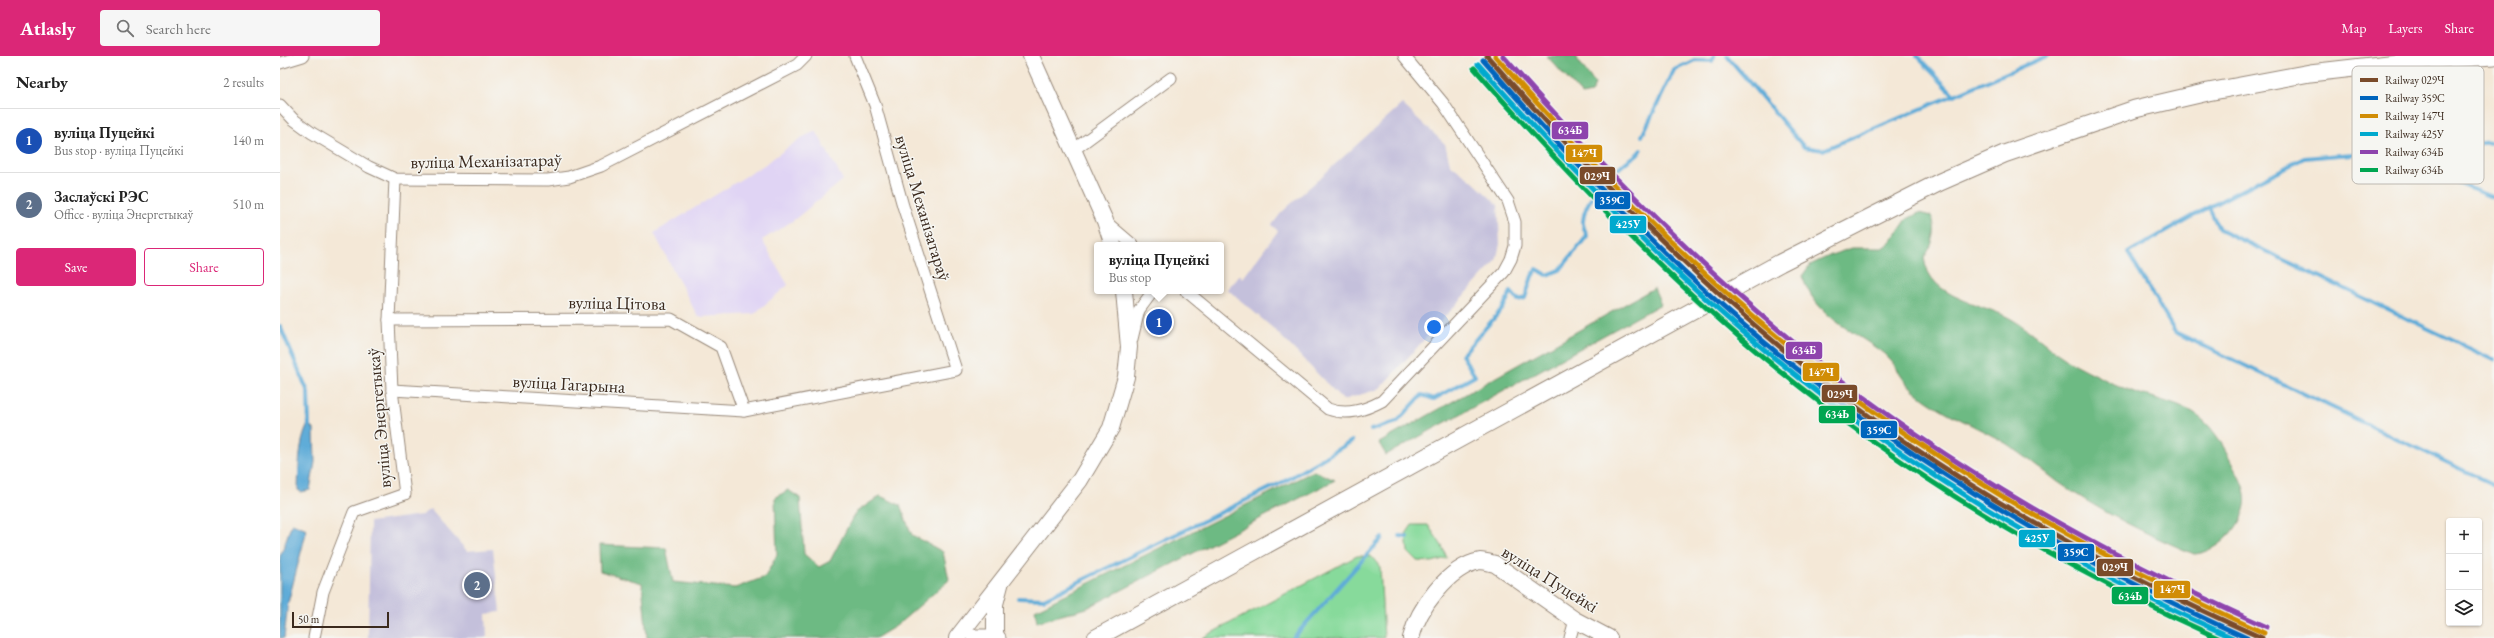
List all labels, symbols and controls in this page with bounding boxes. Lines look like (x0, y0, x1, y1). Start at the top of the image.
search box (100, 10, 380, 46)
text: Atlasly (20, 16, 76, 41)
icon: search (114, 17, 136, 39)
text: Search here (146, 19, 211, 38)
text: Map (2341, 19, 2366, 37)
text: Layers (2388, 19, 2423, 37)
text: Share (2445, 19, 2474, 37)
legend (2352, 66, 2484, 184)
text: Nearby (16, 71, 68, 93)
text: Railway 029Ч (2385, 73, 2445, 87)
text: 2 results (223, 74, 264, 91)
text: Railway 359С (2385, 91, 2445, 105)
text: Railway 147Ч (2385, 109, 2445, 123)
line badge: 634Б (1551, 121, 1589, 140)
text: вуліца Пуцейкі (54, 123, 155, 142)
text: 634Б (1558, 123, 1582, 137)
text: Railway 425У (2385, 127, 2444, 141)
text: 1 (26, 132, 32, 149)
text: 140 m (233, 132, 264, 149)
street label: вуліца Механізатараў (890, 132, 957, 284)
text: Bus stop · вуліца Пуцейкі (54, 142, 184, 159)
line badge: 147Ч (1565, 144, 1603, 163)
text: Railway 634Б (2385, 145, 2444, 159)
text: 147Ч (1571, 146, 1597, 160)
street label: вуліца Механізатараў (410, 148, 562, 173)
text: Railway 634Ь (2385, 163, 2443, 177)
line badge: 029Ч (1579, 166, 1616, 185)
text: 029Ч (1584, 169, 1610, 183)
text: Заслаўскі РЭС (54, 187, 149, 206)
line badge: 359С (1594, 191, 1631, 210)
text: 359С (1599, 193, 1625, 207)
text: 2 (26, 196, 32, 213)
text: 510 m (233, 196, 264, 213)
text: Office · вуліца Энергетыкаў (54, 206, 193, 223)
line badge: 425У (1609, 215, 1647, 234)
text: 425У (1616, 217, 1641, 231)
popup (1094, 242, 1224, 294)
button: Save (16, 248, 136, 286)
button: Share (144, 248, 264, 286)
text: вуліца Пуцейкі (1109, 250, 1209, 269)
text: Bus stop (1109, 269, 1151, 286)
street label: вуліца Цітова (568, 290, 667, 315)
pin: 1 (1146, 307, 1172, 337)
your location (1424, 317, 1444, 337)
line badge: 634Б (1785, 341, 1823, 360)
text: 634Б (1792, 343, 1816, 357)
street label: вуліца Энергетыкаў (361, 347, 396, 489)
line badge: 147Ч (1802, 362, 1840, 382)
text: 147Ч (1808, 365, 1834, 379)
street label: вуліца Гагарына (512, 369, 627, 398)
line badge: 029Ч (1821, 384, 1858, 403)
text: 029Ч (1827, 387, 1853, 401)
line badge: 634Ь (1818, 405, 1856, 424)
text: 634Ь (1825, 407, 1849, 421)
line badge: 359С (1860, 420, 1898, 439)
text: 359С (1866, 423, 1892, 437)
map controls (2446, 518, 2482, 626)
button: + (2446, 518, 2482, 554)
line badge: 425У (2018, 529, 2056, 548)
text: 425У (2025, 531, 2050, 545)
street label: вуліца Пуцейкі (1498, 540, 1603, 618)
line badge: 359С (2057, 543, 2095, 562)
text: 359С (2063, 545, 2089, 559)
button: − (2446, 554, 2482, 590)
line badge: 029Ч (2096, 558, 2134, 577)
text: 029Ч (2102, 560, 2128, 574)
pin: 2 (464, 570, 490, 600)
line badge: 147Ч (2153, 580, 2191, 599)
text: 147Ч (2159, 582, 2185, 596)
line badge: 634Ь (2111, 586, 2149, 605)
text: 634Ь (2118, 589, 2142, 603)
button: layers (2446, 590, 2482, 626)
scale bar (292, 610, 389, 629)
text: 50 m (298, 612, 319, 626)

